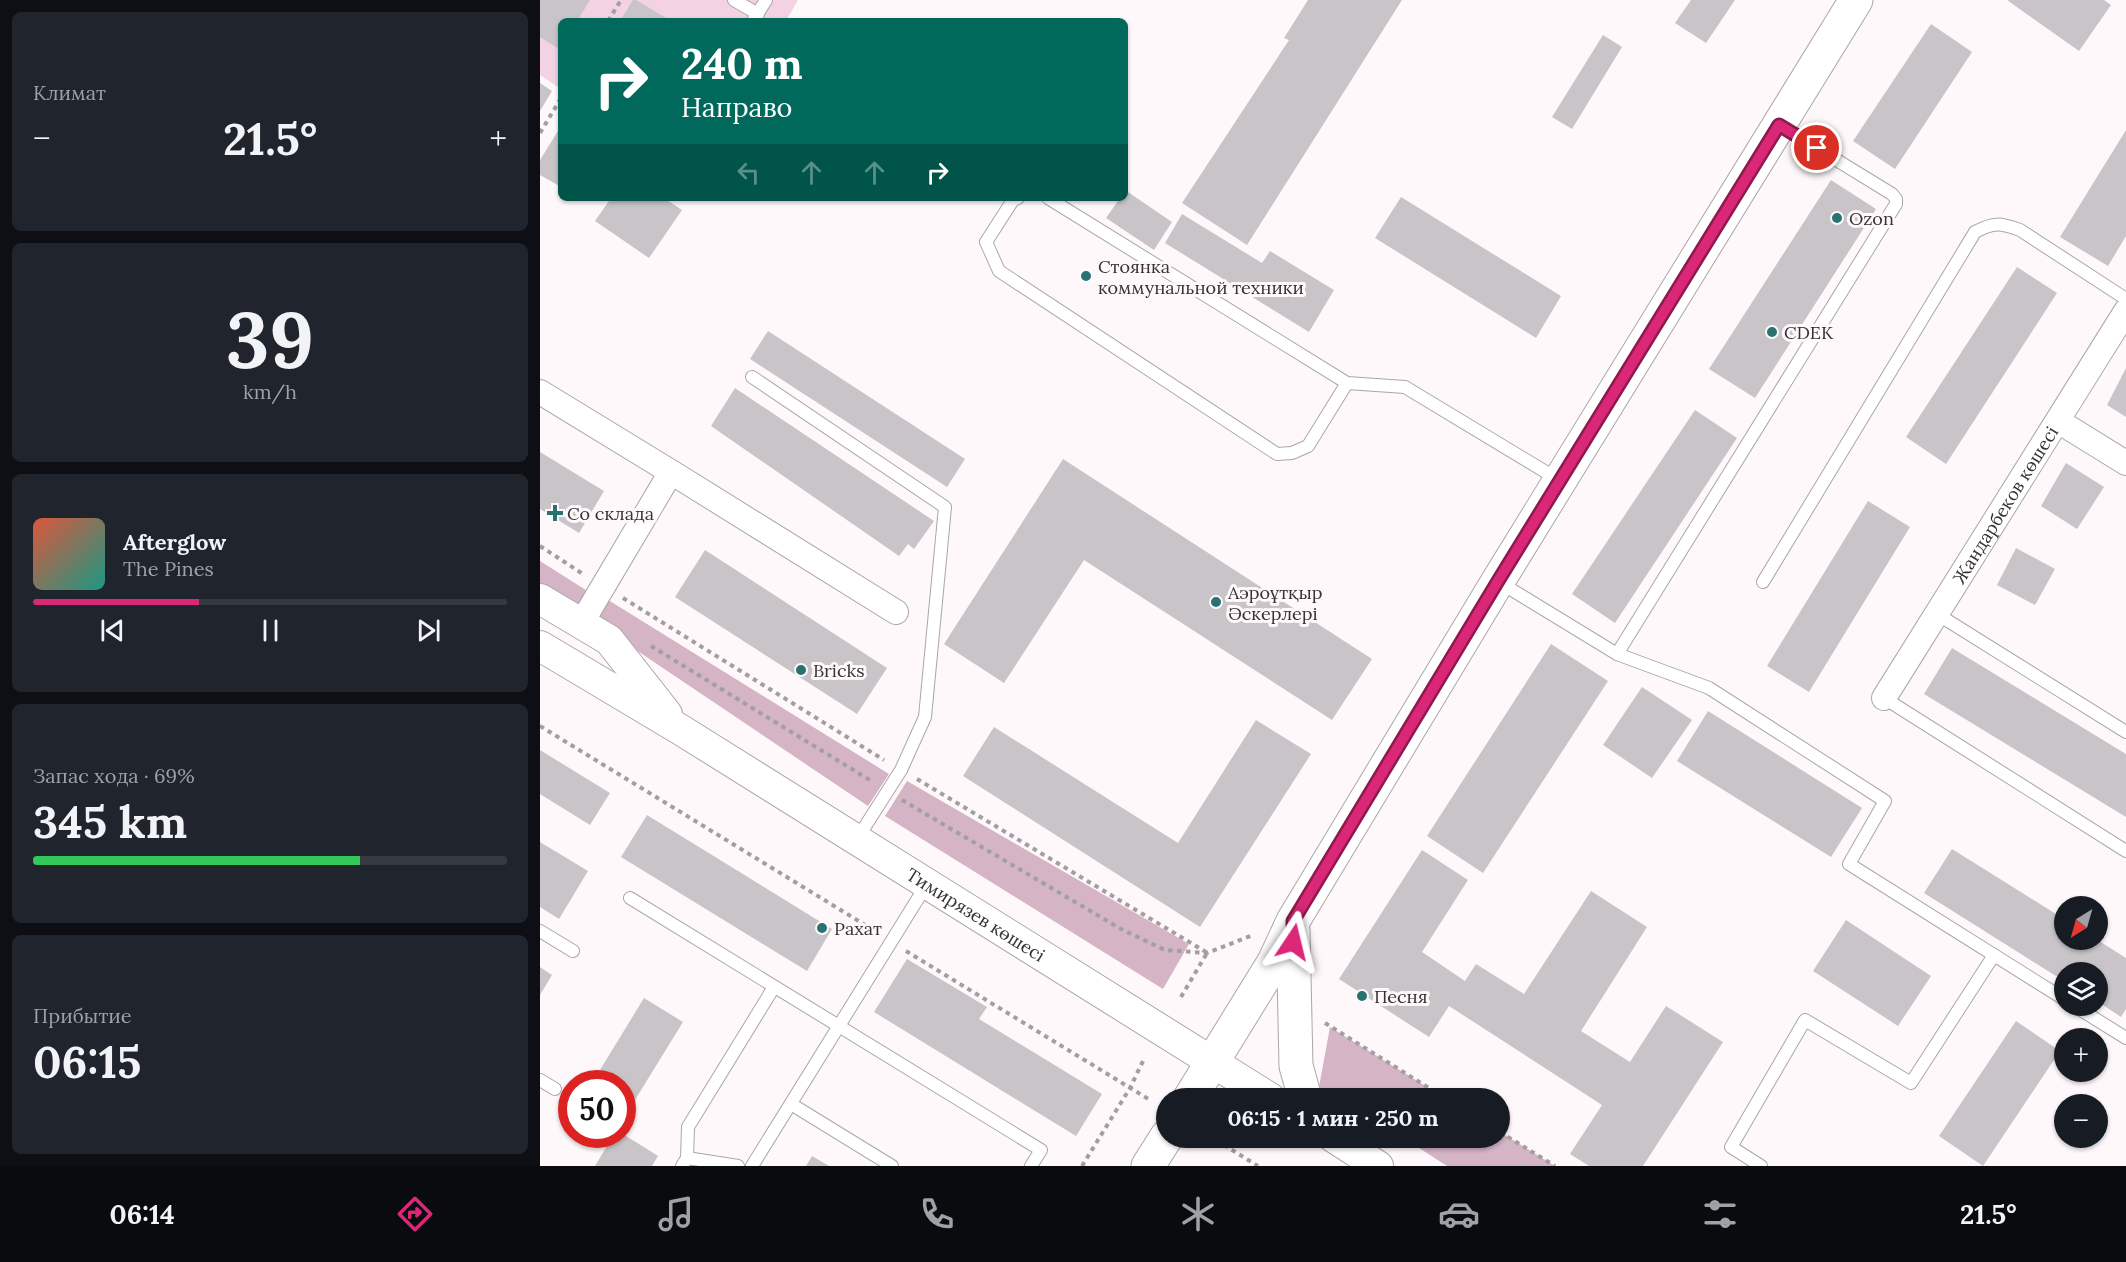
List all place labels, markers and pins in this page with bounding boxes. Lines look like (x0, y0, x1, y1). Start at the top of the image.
pin (1791, 122, 1842, 173)
place label: Ozon (1849, 207, 1894, 230)
marker: Ozon (1830, 211, 1844, 225)
place label: Стоянка коммунальной техники (1098, 255, 1304, 299)
marker: Стоянка коммунальной техники (1079, 269, 1093, 283)
place label: CDEK (1784, 321, 1834, 344)
marker: CDEK (1765, 325, 1779, 339)
place label: Со склада (567, 502, 654, 525)
marker: Со склада (548, 506, 562, 520)
place label: Аэроұтқыр Әскерлері (1227, 581, 1323, 625)
marker: Аэроұтқыр Әскерлері (1209, 595, 1223, 609)
place label: Bricks (813, 659, 864, 682)
marker: Bricks (794, 663, 808, 677)
place label: Рахат (834, 917, 882, 940)
marker: Рахат (815, 921, 829, 935)
place label: Песня (1374, 985, 1428, 1008)
marker: Песня (1355, 989, 1369, 1003)

